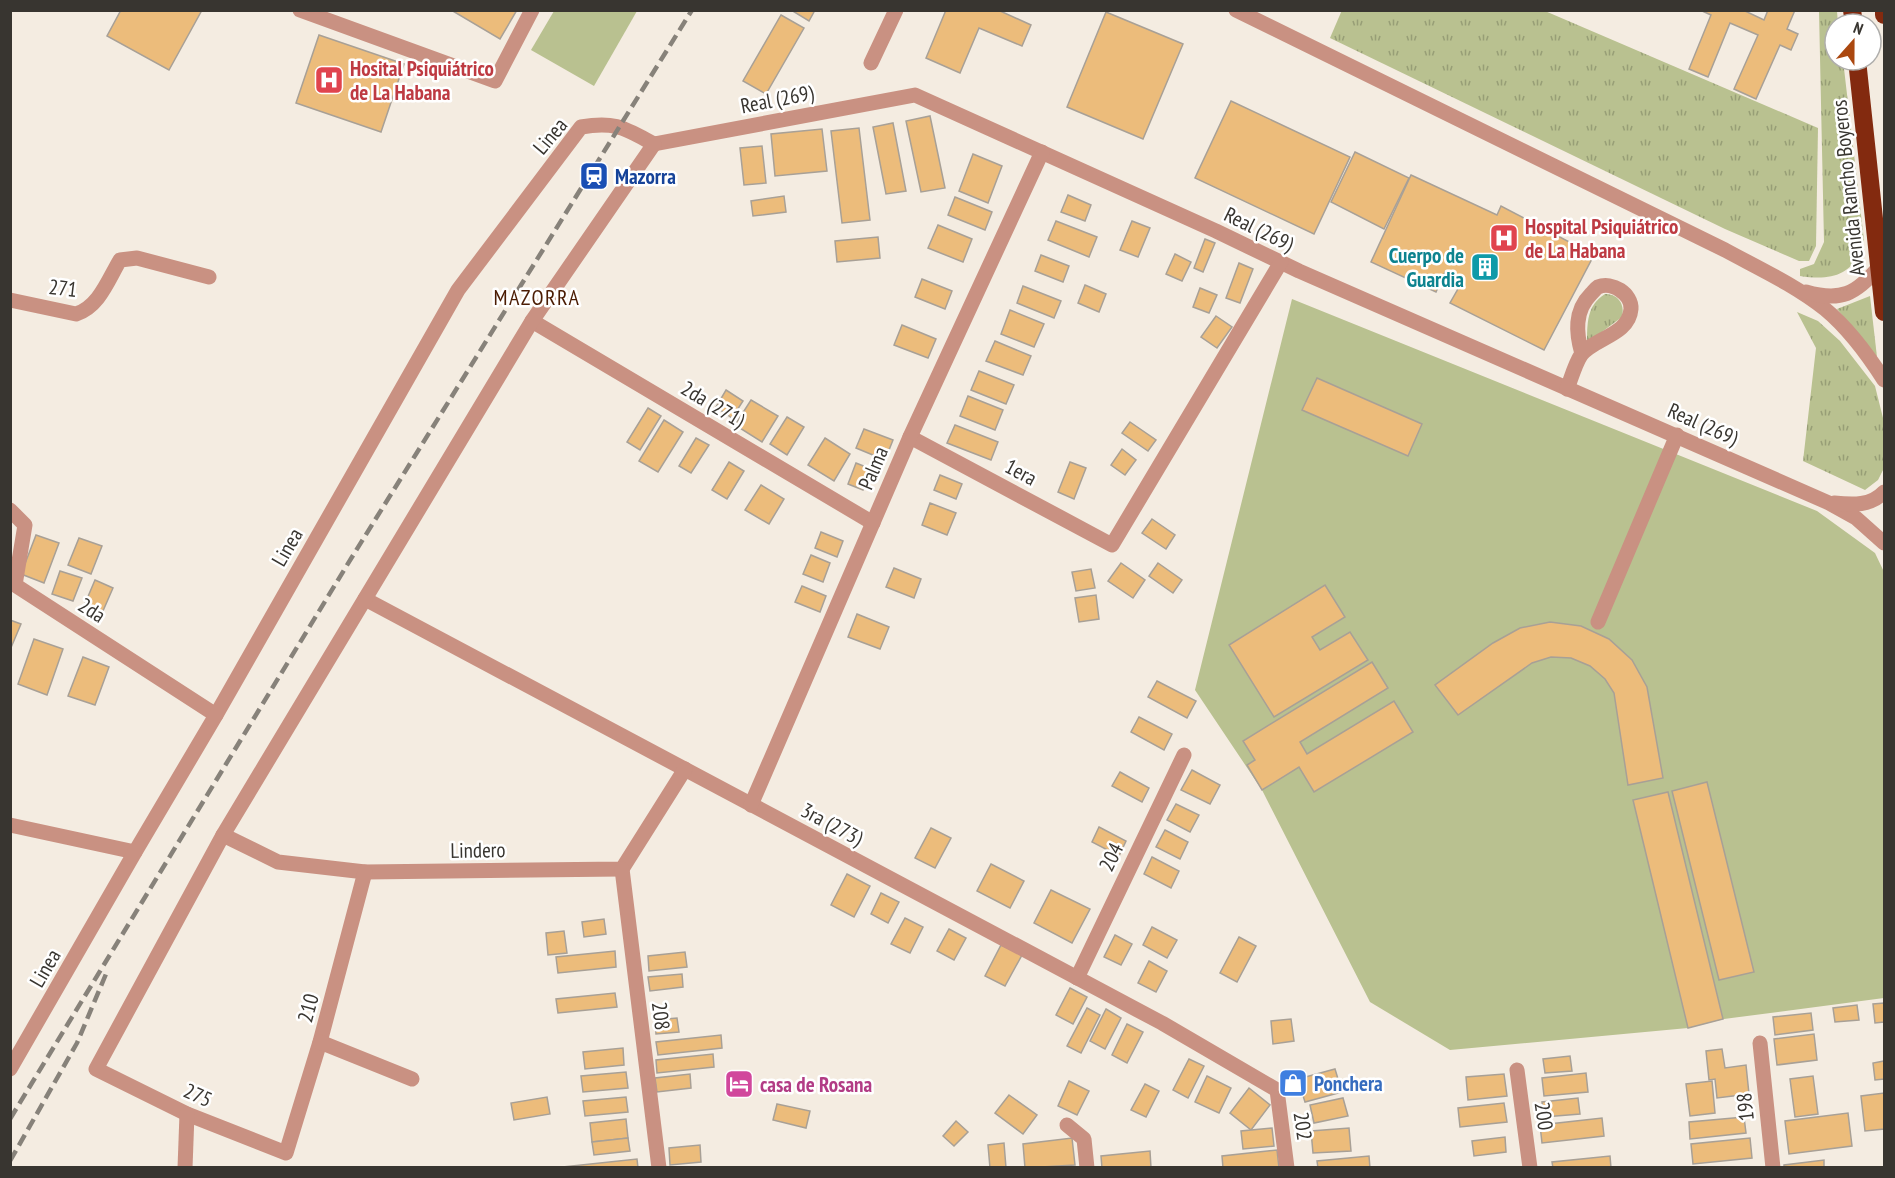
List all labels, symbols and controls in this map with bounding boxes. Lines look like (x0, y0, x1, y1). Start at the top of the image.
north arrow (1823, 12, 1883, 72)
text: N (1851, 17, 1866, 39)
place label: Hosital Psiquiátrico de La Habana (350, 55, 494, 106)
hospital icon: Hosital Psiquiátrico de La Habana (313, 64, 345, 96)
street label: Real (269) (738, 79, 816, 119)
street label: Avenida Rancho Boyeros (1825, 99, 1871, 277)
street label: Linea (527, 112, 573, 160)
station icon: Mazorra (578, 160, 610, 192)
place label: Mazorra (615, 163, 676, 190)
street label: Real (269) (1220, 201, 1298, 257)
place label: Hospital Psiquiátrico de La Habana (1525, 213, 1678, 264)
hospital icon: Hospital Psiquiátrico de La Habana (1488, 222, 1520, 254)
place label: Cuerpo de Guardia (1389, 242, 1464, 293)
building icon: Cuerpo de Guardia (1469, 251, 1501, 283)
street label: 271 (47, 273, 79, 303)
district label: MAZORRA (494, 283, 581, 311)
street label: 2da (271) (676, 375, 750, 434)
street label: Real (269) (1664, 397, 1742, 451)
street label: Palma (852, 442, 894, 494)
street label: 1era (1000, 453, 1042, 491)
street label: Linea (265, 523, 309, 571)
street label: 2da (73, 591, 111, 629)
street label: 3ra (273) (796, 797, 868, 852)
street label: Lindero (450, 836, 506, 864)
street label: 204 (1093, 838, 1130, 876)
street label: Linea (23, 944, 67, 992)
street label: 210 (291, 991, 325, 1025)
street label: 208 (646, 1000, 676, 1032)
shop icon: Ponchera (1277, 1067, 1309, 1099)
hotel icon: casa de Rosana (723, 1068, 755, 1100)
place label: Ponchera (1314, 1070, 1383, 1097)
place label: casa de Rosana (760, 1071, 873, 1098)
street label: 275 (180, 1077, 216, 1113)
street label: 198 (1730, 1091, 1760, 1123)
street label: 200 (1529, 1100, 1559, 1132)
street label: 202 (1288, 1110, 1318, 1142)

